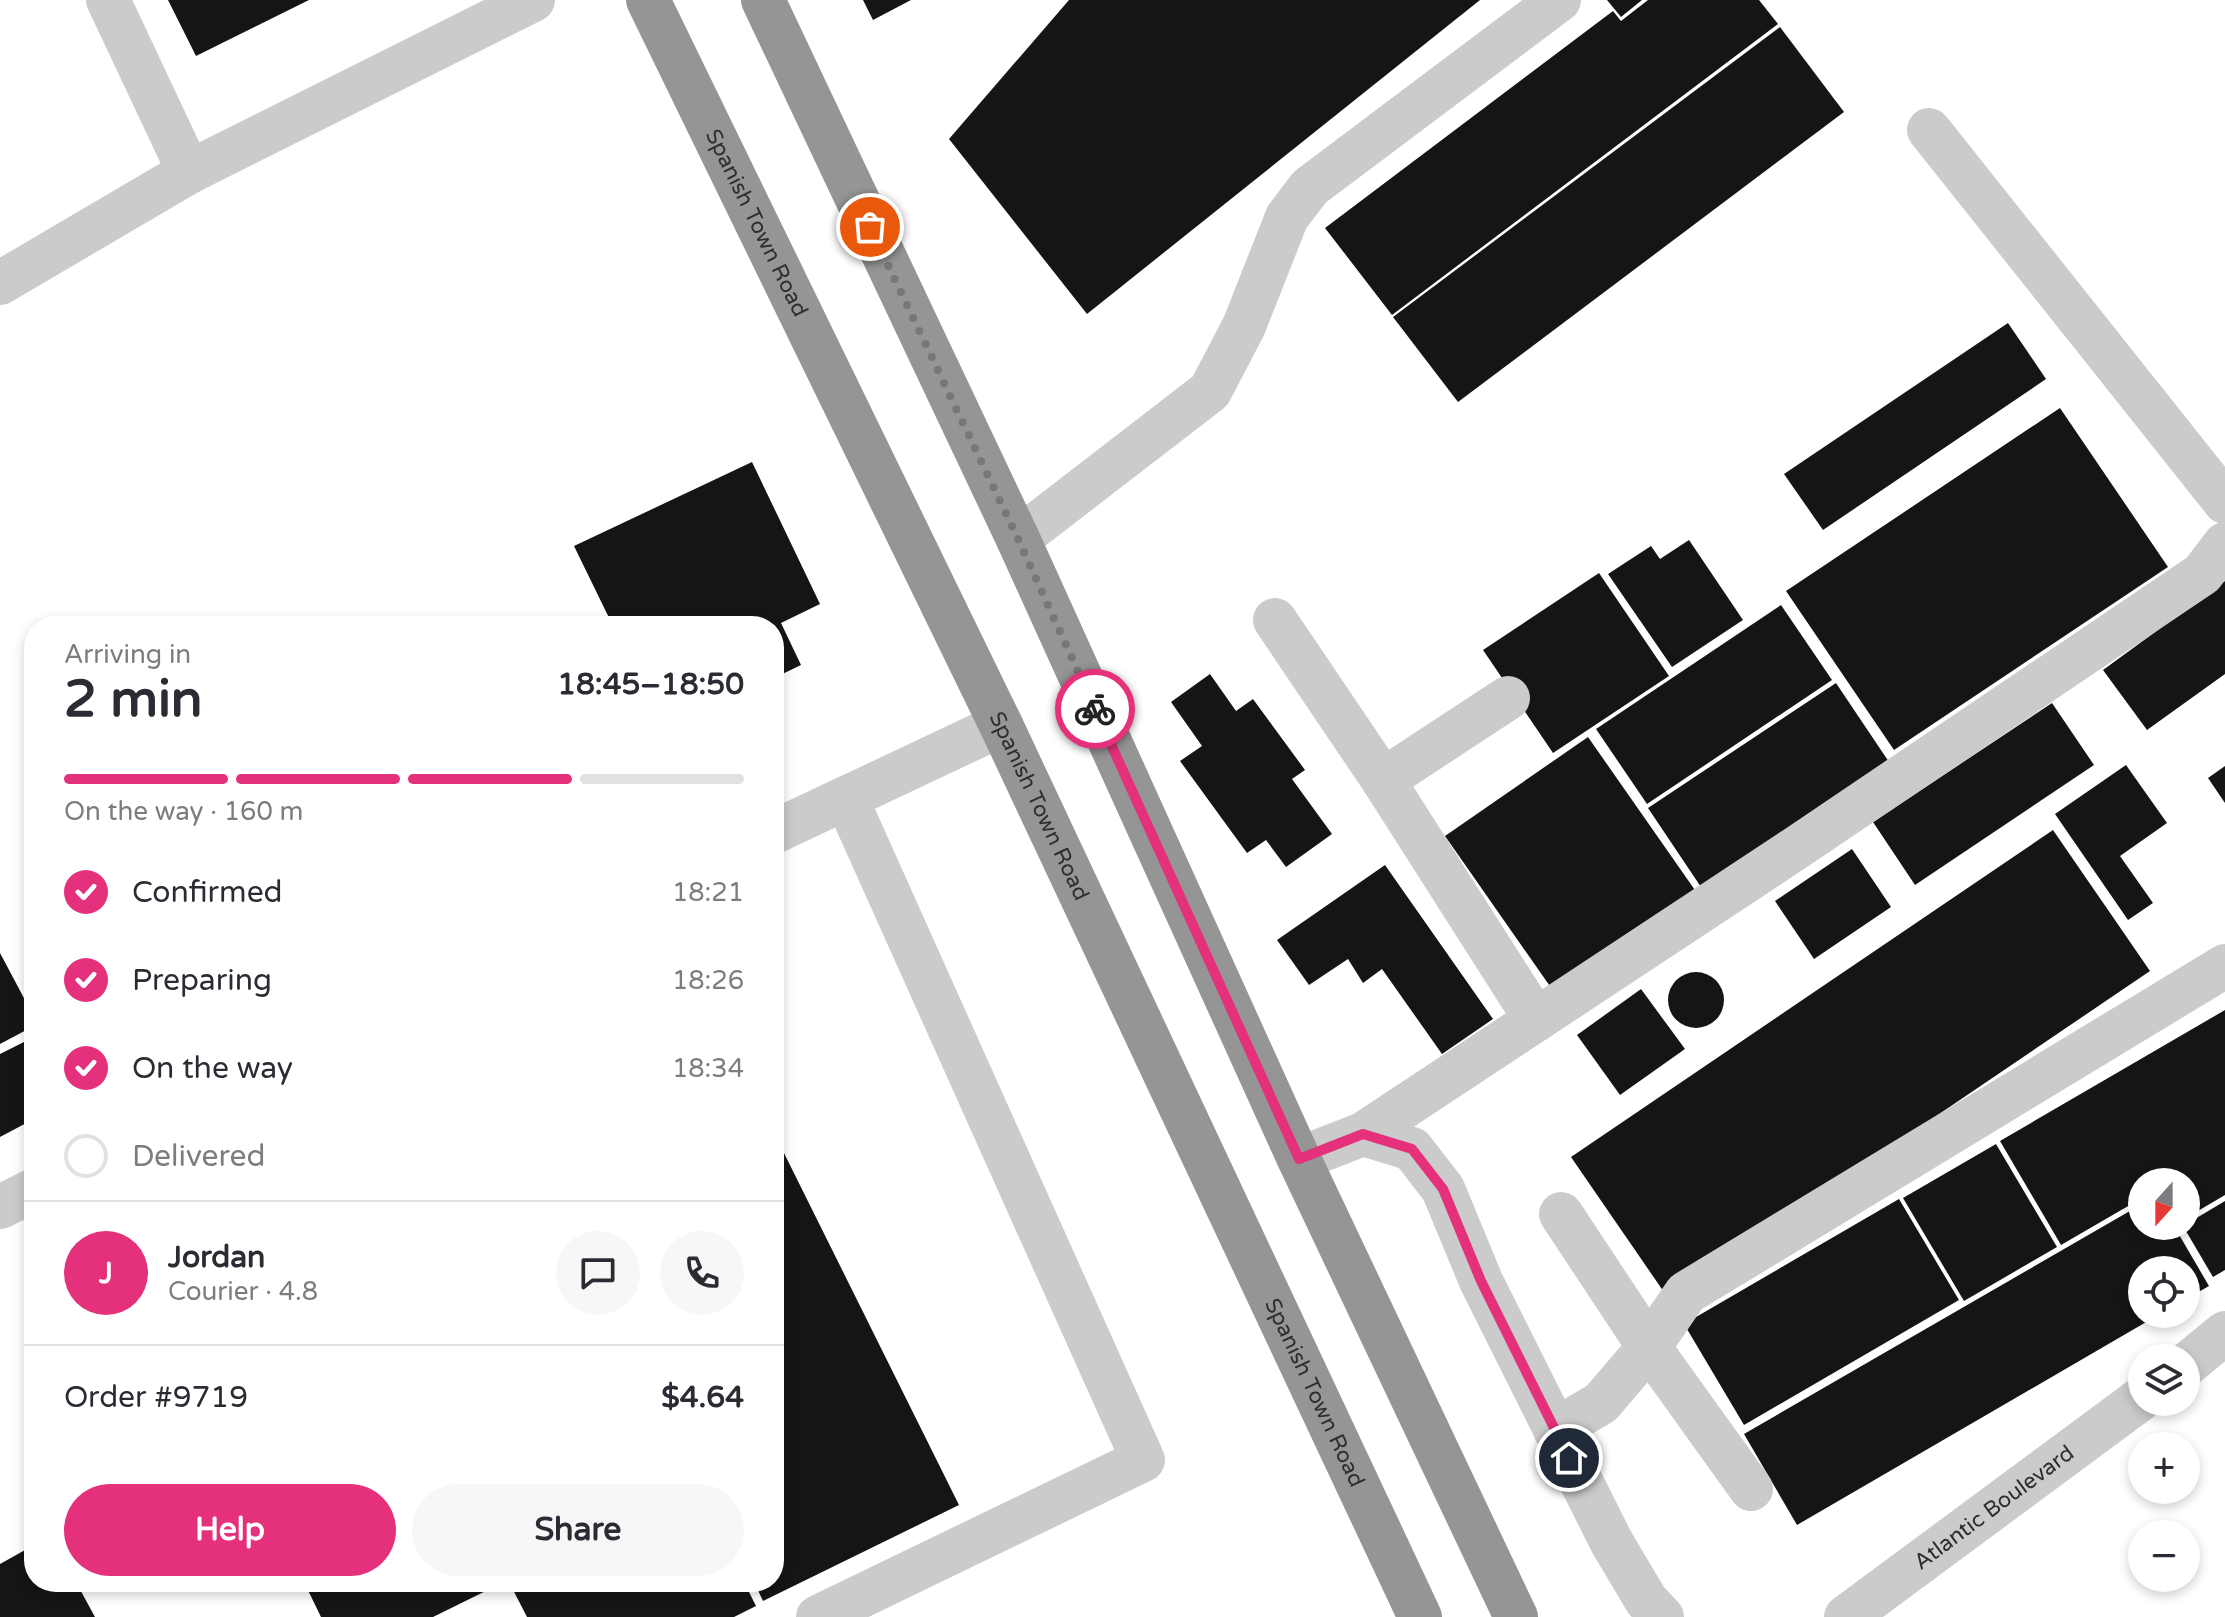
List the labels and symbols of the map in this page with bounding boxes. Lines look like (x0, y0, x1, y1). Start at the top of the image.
street label: Spanish Town Road (700, 125, 813, 321)
pin (836, 193, 904, 261)
courier (1055, 669, 1135, 749)
street label: Spanish Town Road (984, 708, 1095, 905)
north arrow (2128, 1168, 2200, 1240)
street label: Spanish Town Road (1259, 1294, 1370, 1491)
pin (1535, 1424, 1603, 1492)
street label: Atlantic Boulevard (1909, 1440, 2079, 1575)

